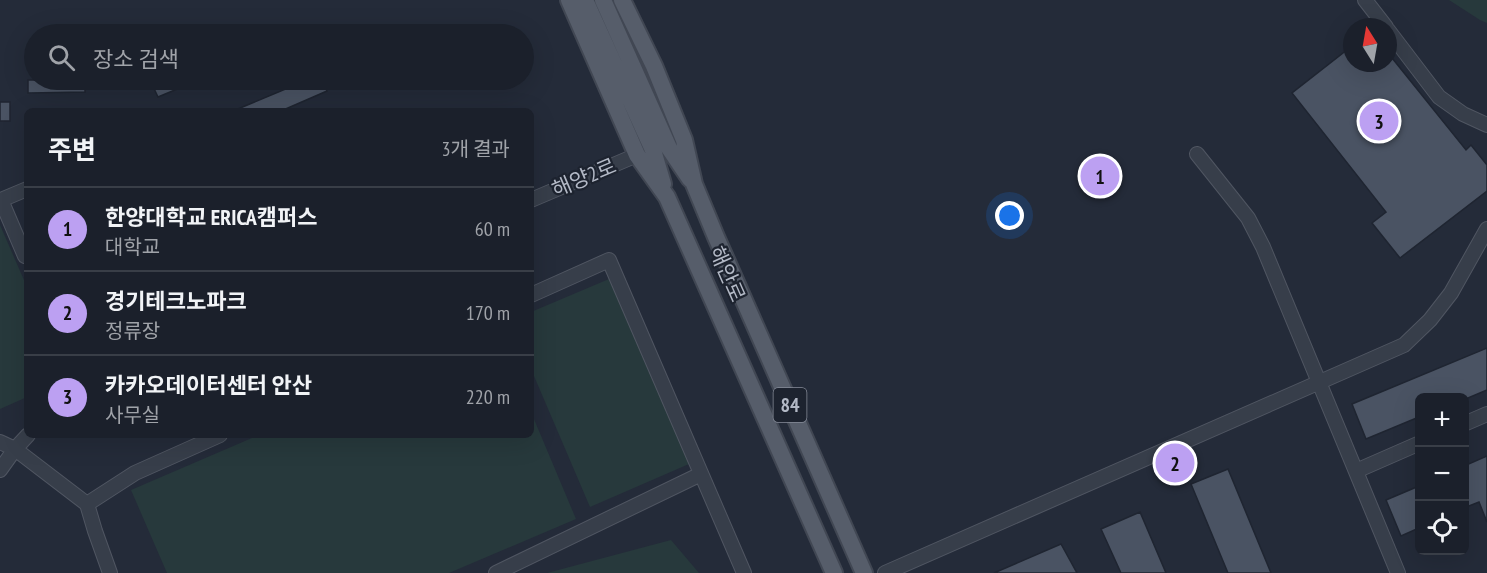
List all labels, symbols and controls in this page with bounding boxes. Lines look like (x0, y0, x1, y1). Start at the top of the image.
north arrow (1343, 18, 1397, 72)
search box (24, 24, 534, 90)
icon: search (45, 41, 78, 74)
text: 장소 검색 (93, 45, 179, 73)
pin: 3 (1360, 98, 1398, 144)
text: 주변 (48, 133, 96, 166)
text: 3개 결과 (442, 136, 510, 162)
street label: 해양2로 (547, 152, 620, 203)
pin: 1 (1080, 154, 1120, 198)
your location (995, 201, 1024, 230)
text: 한양대학교 ERICA캠퍼스 (105, 203, 317, 231)
text: 1 (63, 216, 72, 242)
text: 60 m (475, 216, 510, 242)
text: 대학교 (105, 234, 160, 260)
street label: 해안로 (703, 242, 752, 306)
text: 경기테크노파크 (105, 287, 247, 315)
text: 2 (63, 300, 72, 326)
text: 170 m (466, 300, 510, 326)
text: 정류장 (105, 318, 160, 344)
text: 카카오데이터센터 안산 (105, 371, 312, 399)
text: 3 (63, 384, 72, 410)
text: 220 m (466, 384, 510, 410)
road number: 84 (774, 388, 806, 422)
map controls (1415, 393, 1469, 555)
button: + (1415, 393, 1469, 447)
text: 사무실 (105, 402, 160, 428)
pin: 2 (1156, 440, 1194, 486)
button: − (1415, 447, 1469, 501)
button: locate (1415, 501, 1469, 555)

